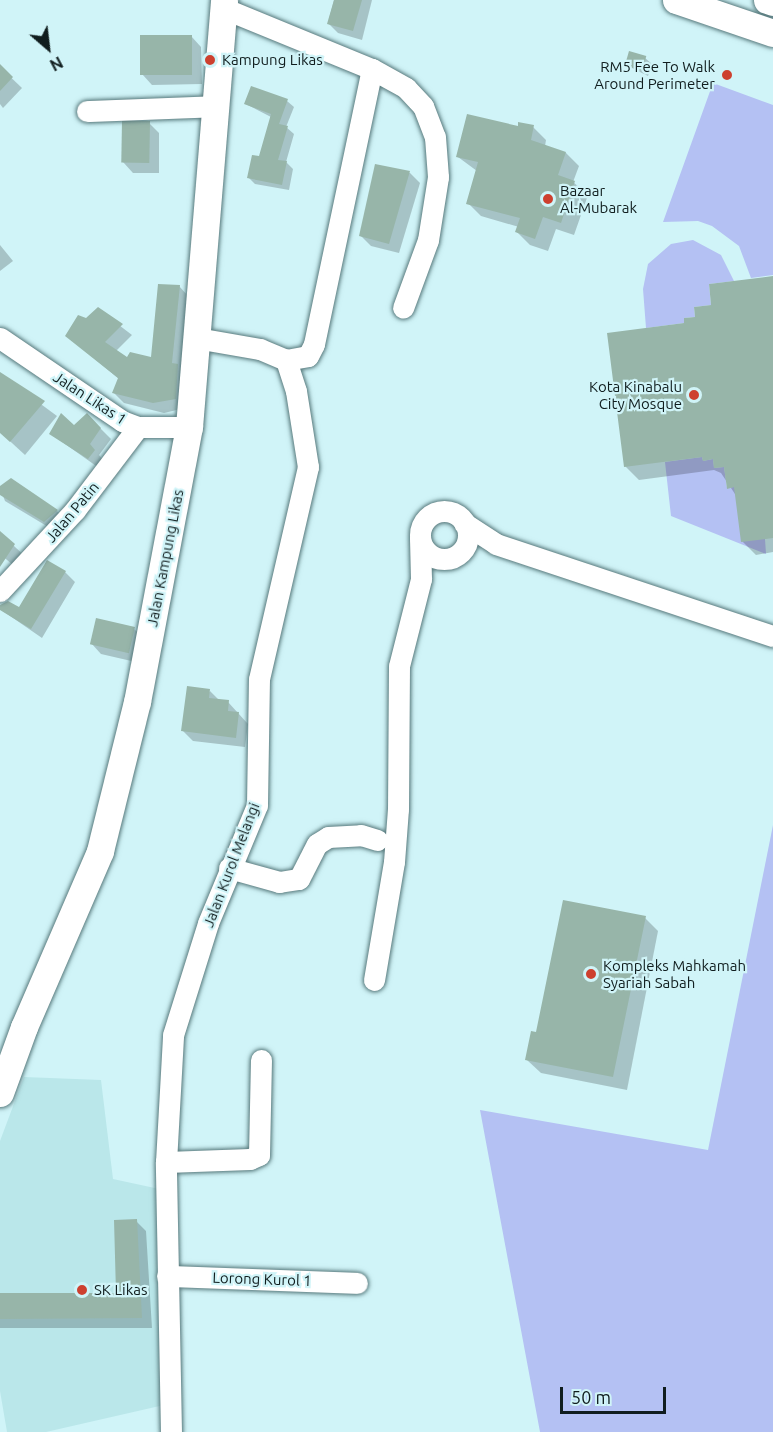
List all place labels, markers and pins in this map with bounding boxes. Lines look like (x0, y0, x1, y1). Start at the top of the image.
place label: Kampung Likas (222, 51, 323, 69)
marker: Kampung Likas (203, 53, 217, 67)
place label: RM5 Fee To Walk Around Perimeter (594, 57, 715, 92)
marker: RM5 Fee To Walk Around Perimeter (720, 68, 734, 82)
place label: Bazaar Al-Mubarak (560, 181, 637, 216)
marker: Bazaar Al-Mubarak (541, 192, 555, 206)
place label: Kota Kinabalu City Mosque (589, 377, 682, 412)
marker: Kota Kinabalu City Mosque (687, 388, 701, 402)
place label: Kompleks Mahkamah Syariah Sabah (603, 956, 746, 991)
marker: Kompleks Mahkamah Syariah Sabah (584, 967, 598, 981)
place label: SK Likas (94, 1281, 147, 1299)
marker: SK Likas (75, 1283, 89, 1297)

